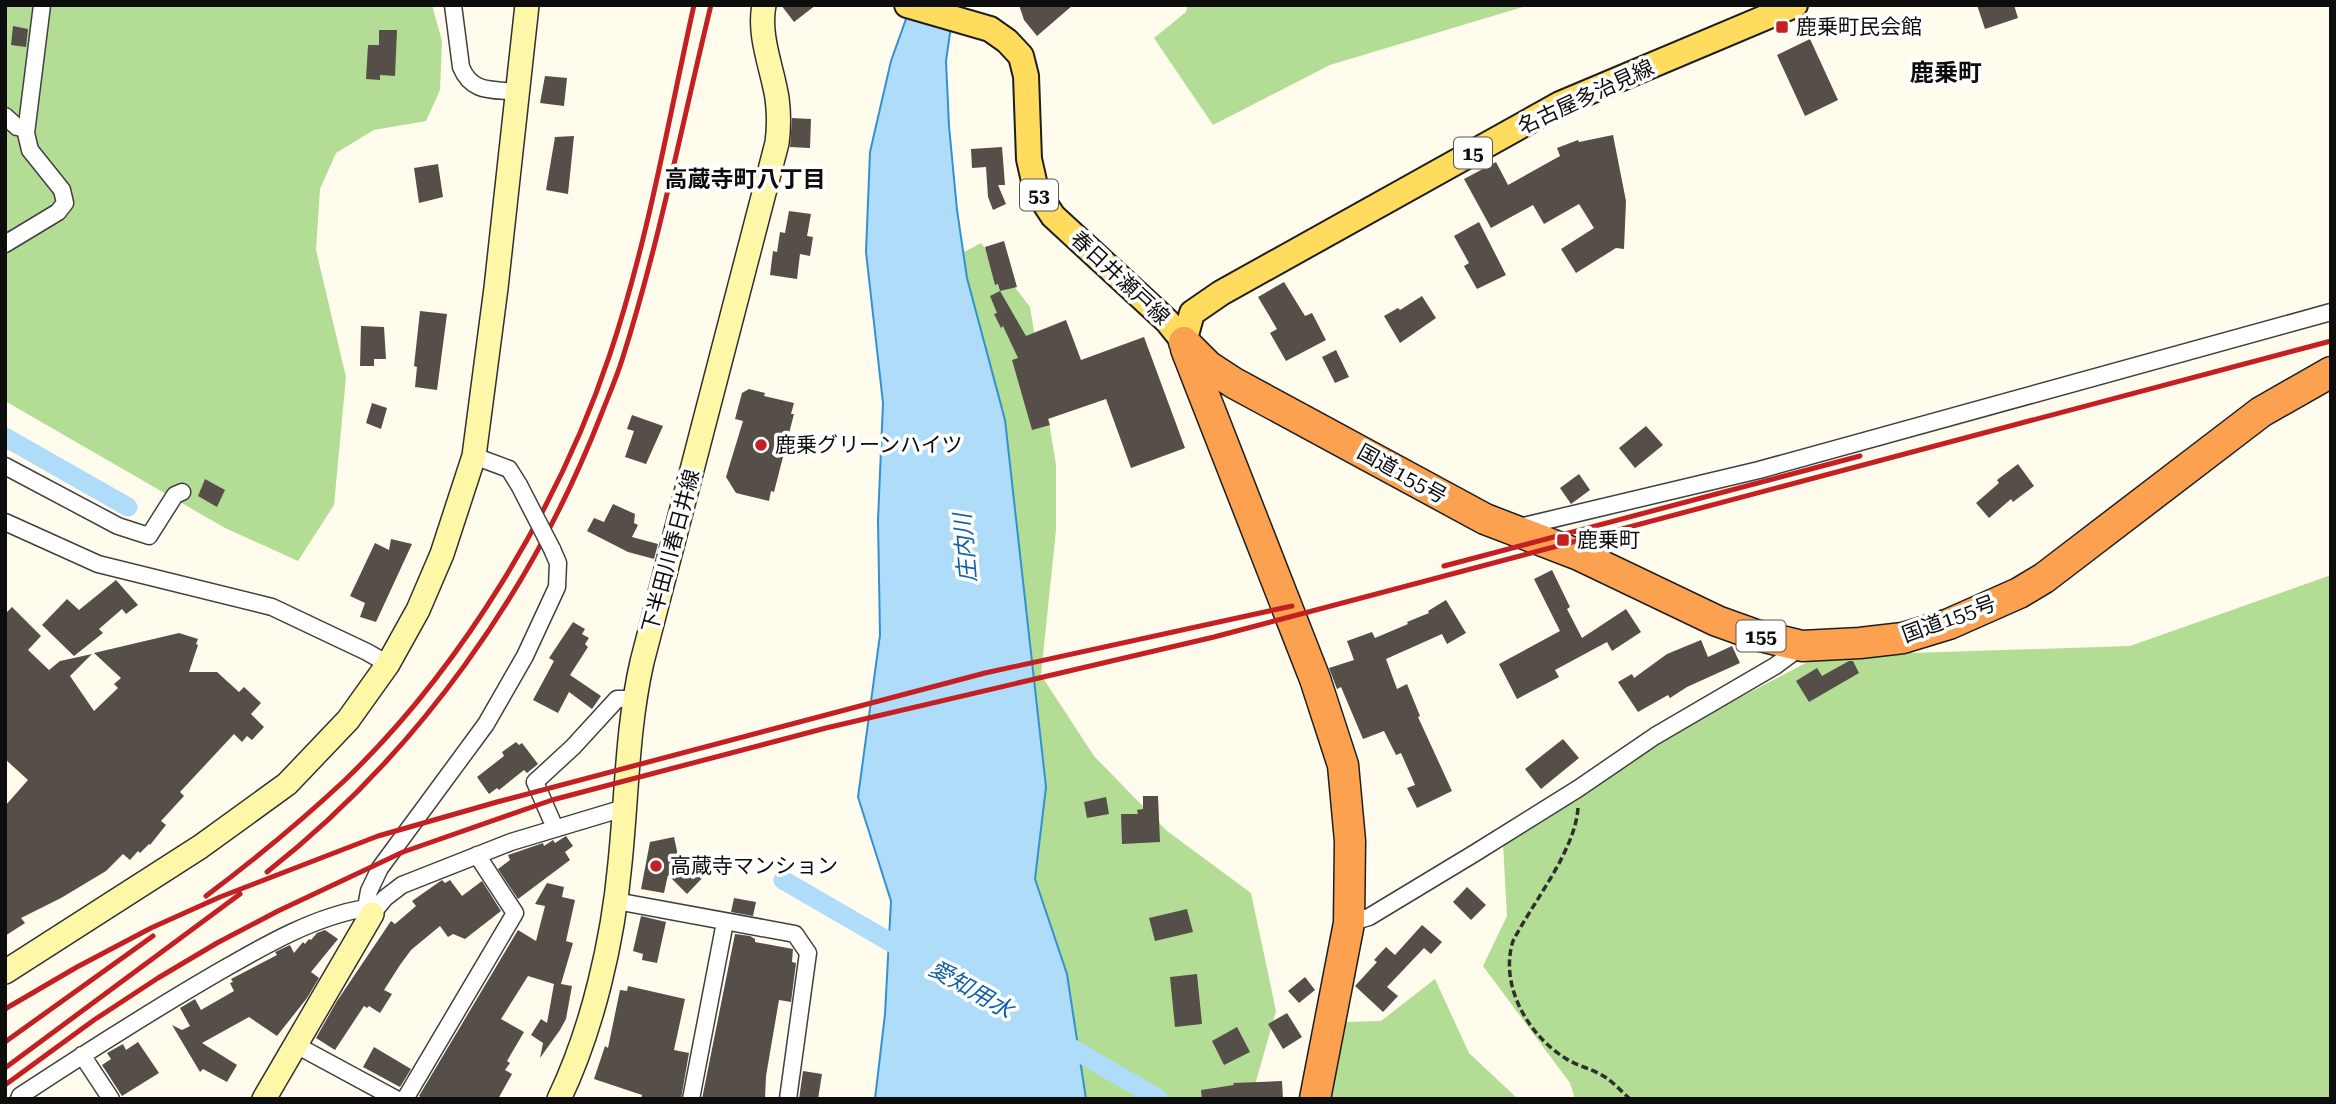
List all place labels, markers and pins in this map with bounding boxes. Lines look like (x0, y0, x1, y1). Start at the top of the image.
place label: 鹿乗町民会館 (1796, 15, 1922, 39)
marker: 鹿乗町民会館 (1774, 19, 1790, 35)
place label: 鹿乗グリーンハイツ (775, 433, 963, 457)
marker: 鹿乗グリーンハイツ (753, 437, 769, 453)
place label: 鹿乗町 (1577, 528, 1640, 552)
marker: 鹿乗町 (1555, 532, 1571, 548)
place label: 高蔵寺マンション (670, 854, 838, 878)
marker: 高蔵寺マンション (648, 858, 664, 874)

